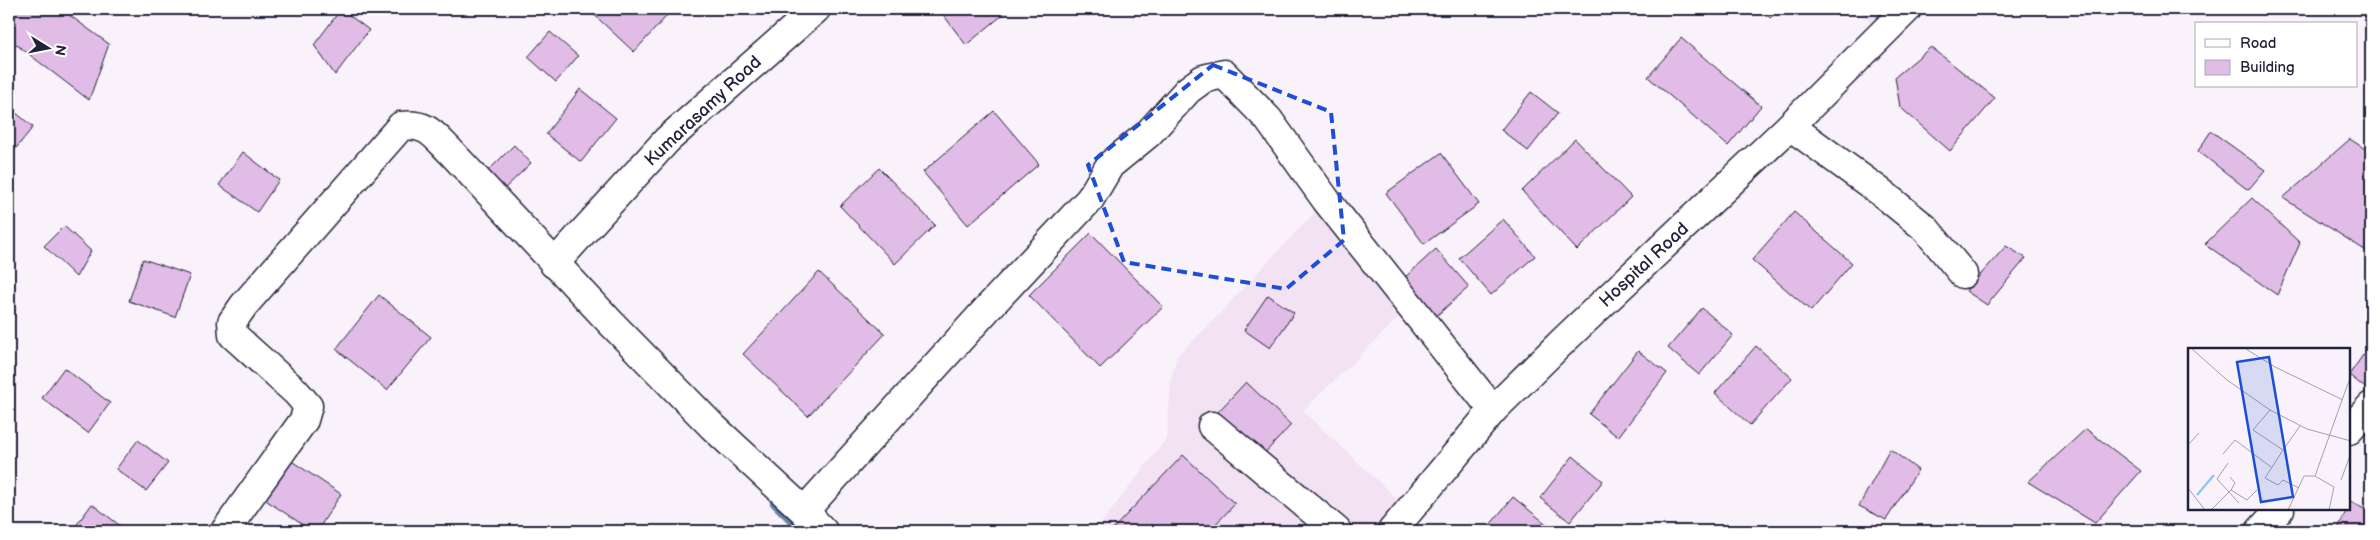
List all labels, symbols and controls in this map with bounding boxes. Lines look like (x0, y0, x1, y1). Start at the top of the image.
north arrow (22, 22, 72, 72)
legend (2195, 22, 2358, 88)
text: Road (2240, 34, 2276, 53)
text: N (51, 44, 70, 57)
street label: Kumarasamy Road (640, 51, 766, 171)
text: Building (2240, 58, 2295, 77)
street label: Hospital Road (1595, 218, 1693, 312)
inset map (2188, 348, 2350, 510)

